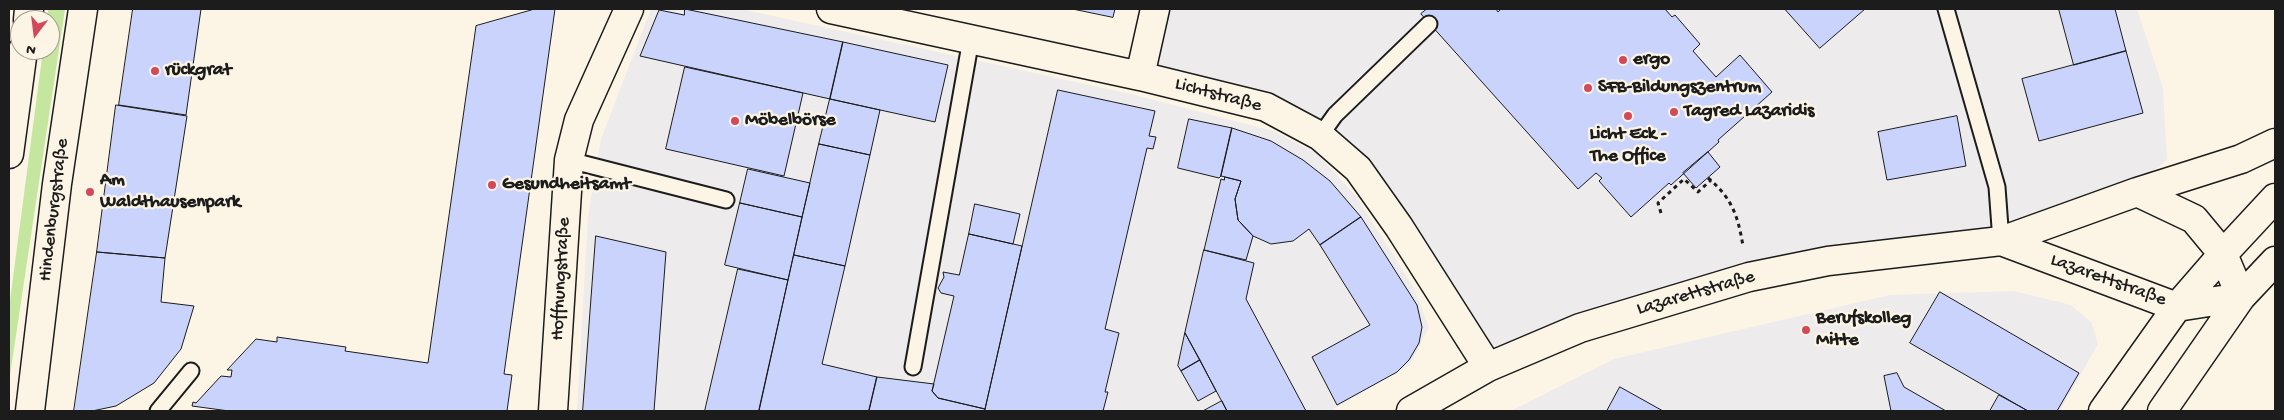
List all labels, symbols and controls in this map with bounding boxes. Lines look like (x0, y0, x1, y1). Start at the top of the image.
north arrow (10, 10, 60, 60)
text: N (25, 40, 38, 58)
place label: ergo (1633, 49, 1670, 71)
marker: ergo (1617, 54, 1629, 66)
place label: rückgrat (165, 60, 231, 82)
marker: rückgrat (149, 65, 161, 77)
street label: Lichtstraße (1172, 73, 1264, 119)
place label: SFB-Bildungszentrum (1598, 77, 1761, 99)
marker: SFB-Bildungszentrum (1582, 82, 1594, 94)
place label: Tagred Lazaridis (1684, 101, 1814, 123)
marker: Tagred Lazaridis (1668, 106, 1680, 118)
place label: Möbelbörse (745, 110, 835, 132)
marker: Licht Eck - The Office (1622, 110, 1634, 122)
marker: Möbelbörse (729, 115, 741, 127)
place label: Licht Eck - The Office (1589, 124, 1667, 168)
street label: Hindenburgstraße (35, 137, 75, 283)
place label: Am Waldthausenpark (100, 170, 240, 214)
place label: Gesundheitsamt (502, 174, 631, 196)
marker: Gesundheitsamt (486, 179, 498, 191)
marker: Am Waldthausenpark (84, 186, 96, 198)
street label: Hoffnungstraße (547, 217, 577, 341)
street label: Lazarettstraße (2047, 249, 2169, 313)
street label: Lazarettstraße (1634, 266, 1758, 322)
place label: Berufskolleg Mitte (1816, 308, 1911, 352)
marker: Berufskolleg Mitte (1800, 324, 1812, 336)

